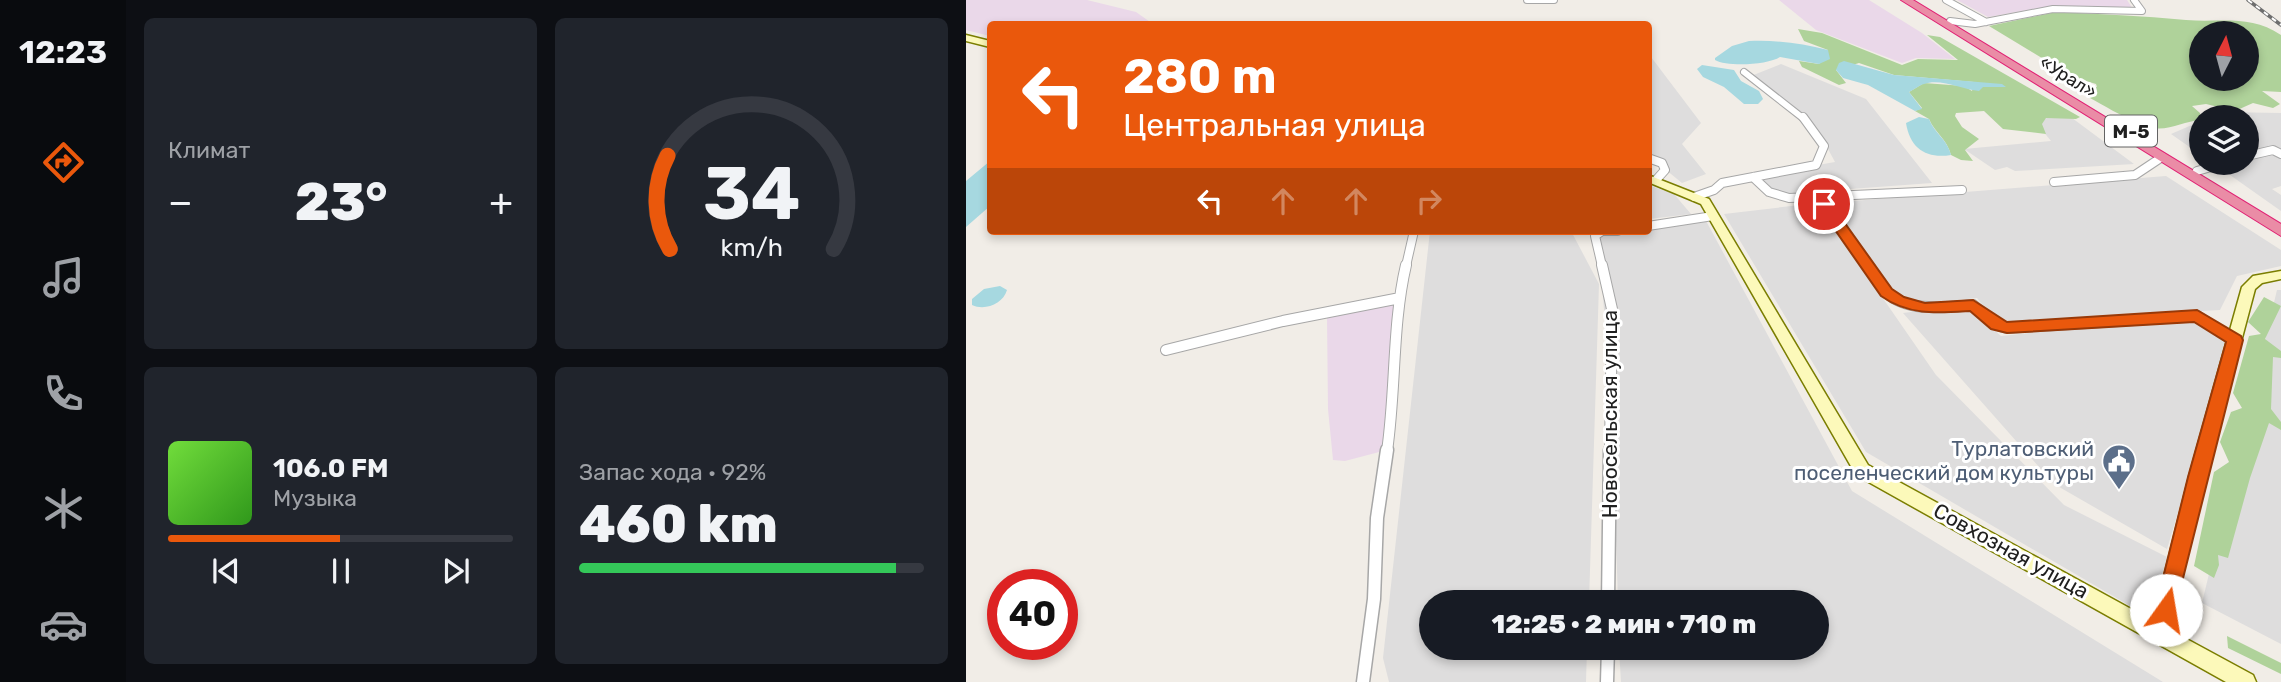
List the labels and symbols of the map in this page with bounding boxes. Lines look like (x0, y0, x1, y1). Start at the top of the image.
north arrow (2189, 21, 2259, 91)
street label: «Урал» (2036, 51, 2101, 103)
road number: М-5 (2105, 116, 2157, 146)
pin (1794, 174, 1854, 234)
street label: Новосельская улица (1597, 310, 1622, 518)
place label: Турлатовский поселенческий дом культуры (1794, 436, 2094, 485)
public building icon: Турлатовский поселенческий дом культуры (2100, 442, 2138, 491)
street label: Совхозная улица (1929, 498, 2093, 604)
speed limit sign: 40 (987, 569, 1078, 660)
position arrow (2129, 573, 2203, 647)

